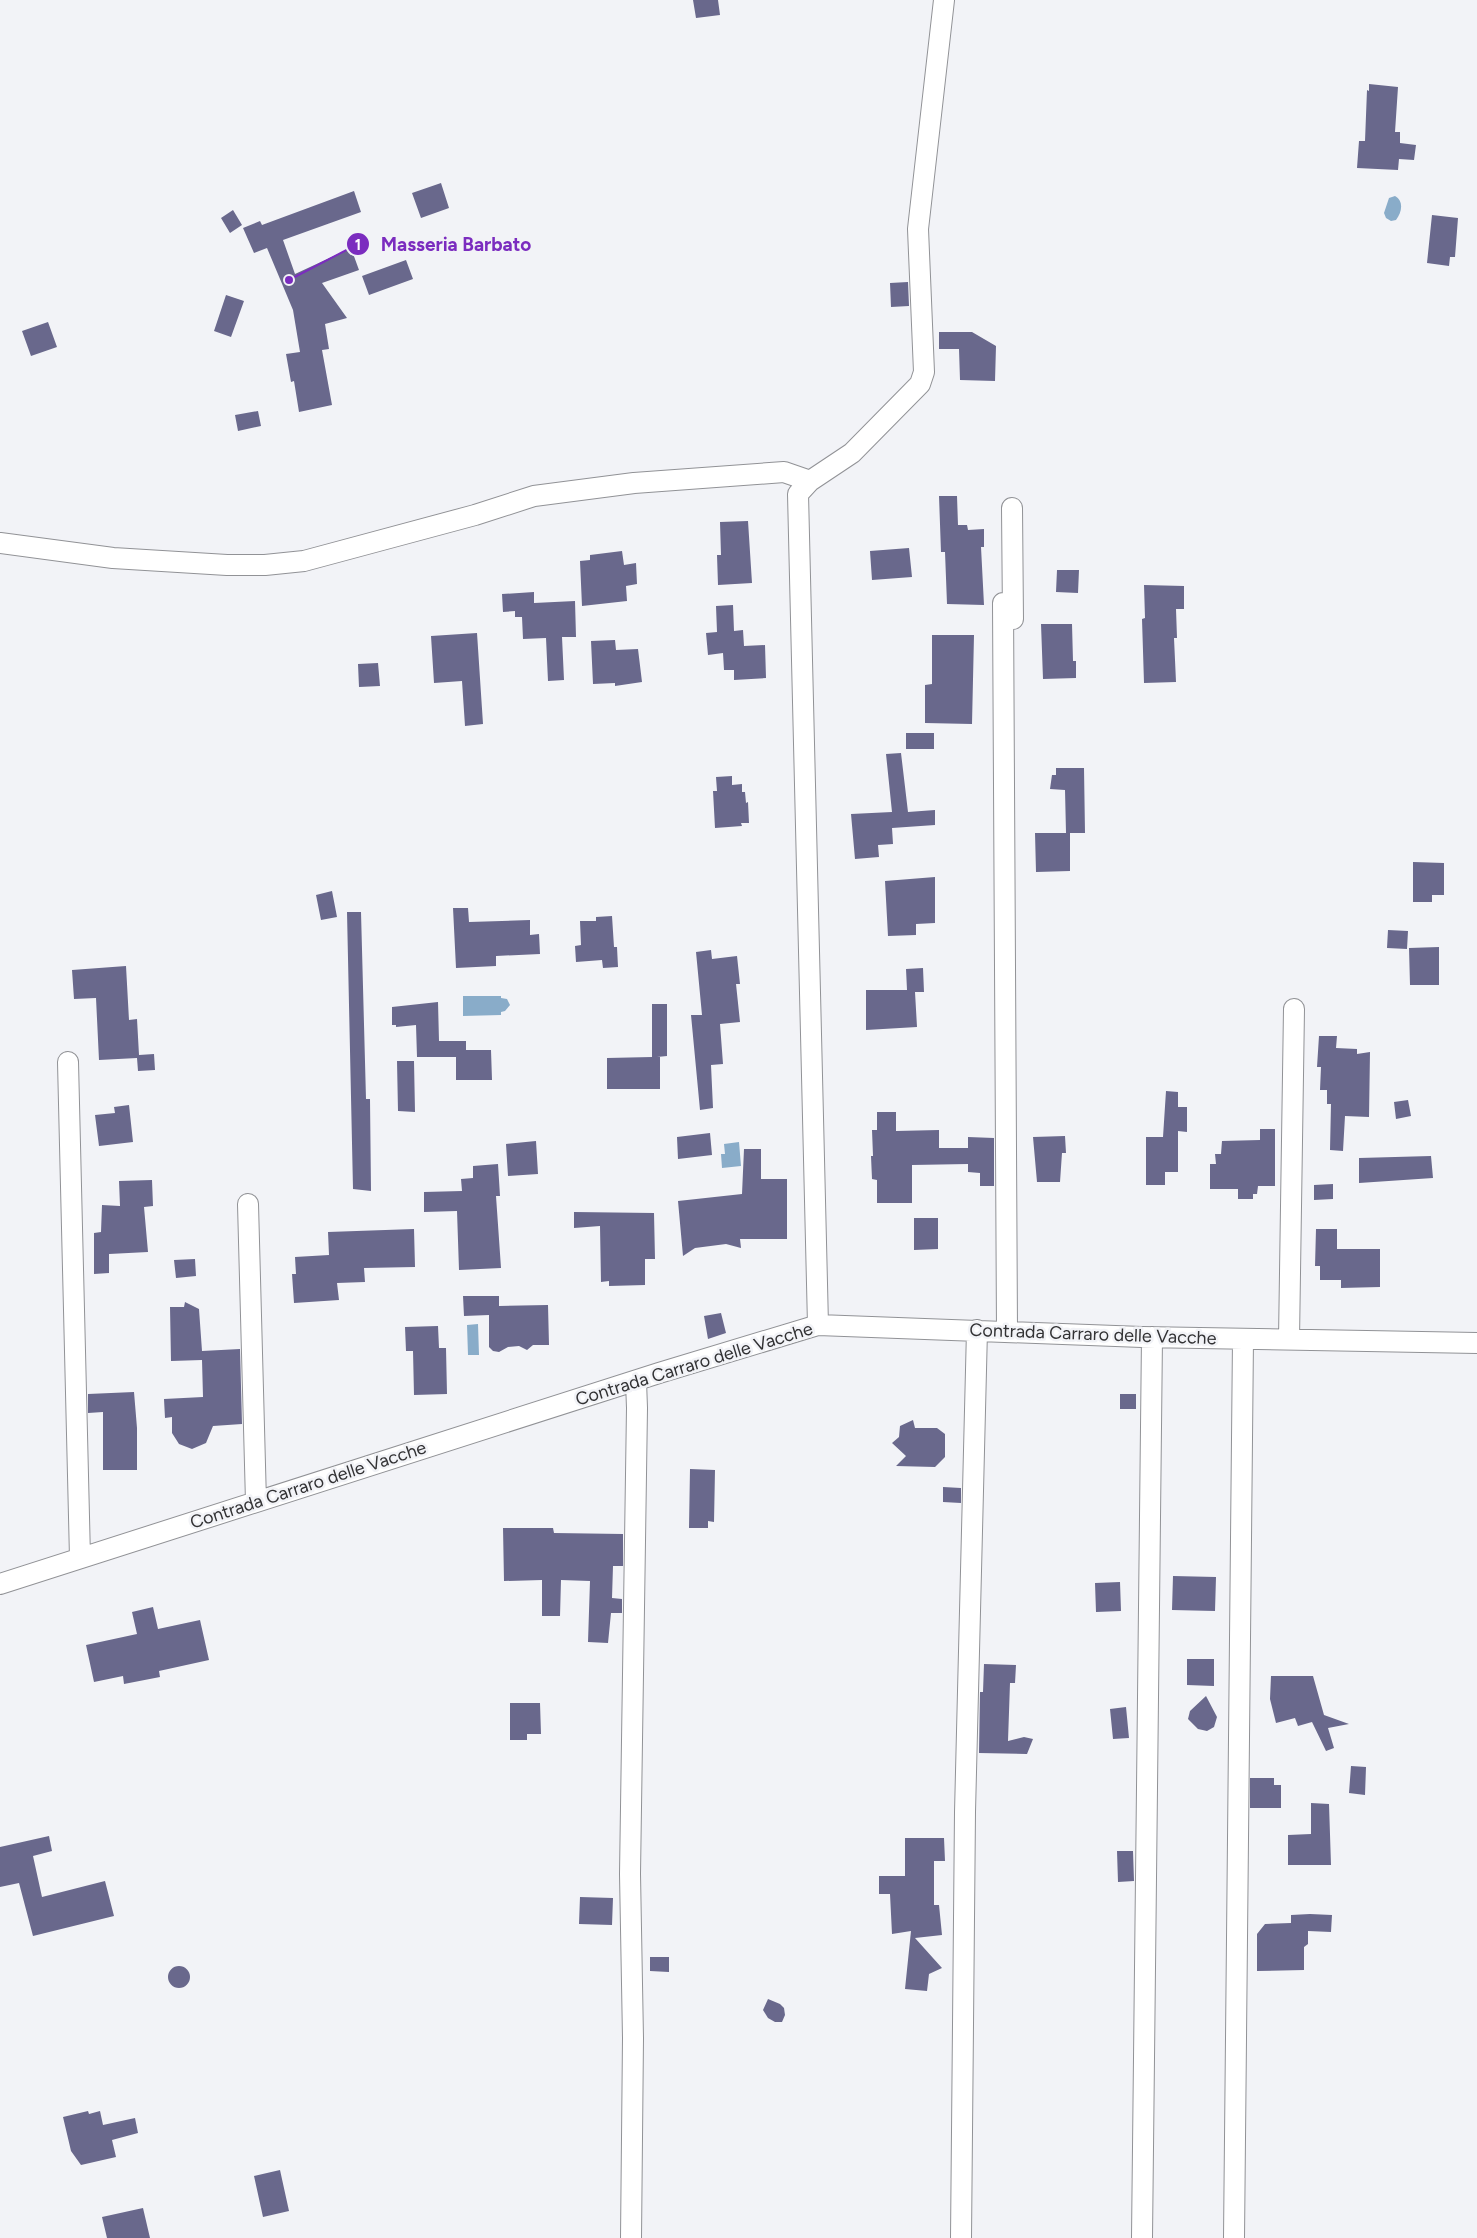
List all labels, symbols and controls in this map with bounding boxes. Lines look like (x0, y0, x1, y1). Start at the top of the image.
callout: Masseria Barbato (345, 227, 541, 261)
text: Masseria Barbato (381, 233, 531, 256)
text: 1 (355, 236, 361, 254)
street label: Contrada Carraro delle Vacche (573, 1317, 815, 1411)
street label: Contrada Carraro delle Vacche (969, 1319, 1217, 1349)
street label: Contrada Carraro delle Vacche (187, 1436, 429, 1534)

